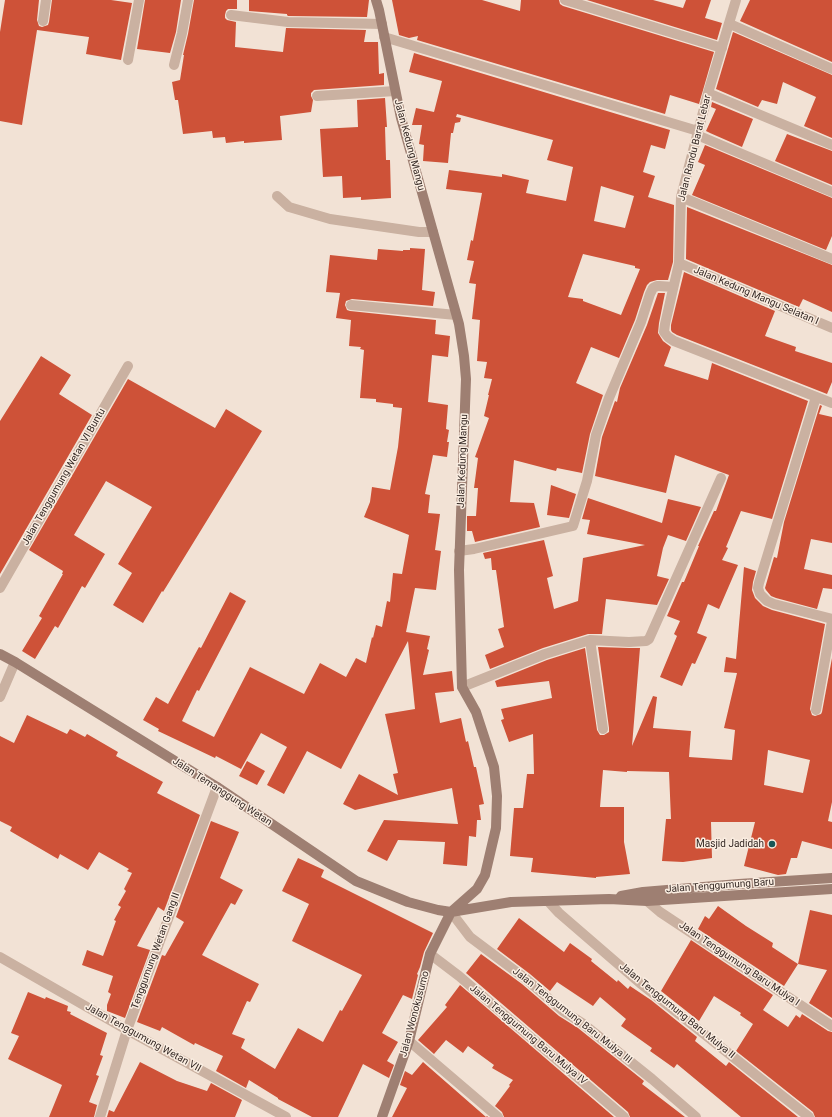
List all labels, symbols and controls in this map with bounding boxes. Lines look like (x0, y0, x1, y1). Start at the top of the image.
street label: Jalan Randu Barat Lebar (676, 94, 714, 202)
street label: Jalan Kedung Mangu (391, 98, 427, 192)
street label: Jalan Kedung Mangu Selatan I (692, 264, 820, 328)
street label: Jalan Tenggumung Wetan VI Buntu (20, 406, 108, 548)
street label: Jalan Kedung Mangu (455, 414, 471, 508)
street label: Jalan Temanggung Wetan (170, 755, 274, 829)
place label: Masjid Jadidah (696, 838, 764, 850)
marker: Masjid Jadidah (767, 839, 777, 849)
street label: Jalan Tenggumung Baru (666, 876, 774, 896)
street label: Tenggumung Wetan Gang II (129, 891, 183, 1011)
street label: Jalan Tenggumung Baru Mulya I (676, 919, 802, 1009)
street label: Jalan Tenggumung Baru Mulya II (617, 961, 737, 1061)
street label: Jalan Tenggumung Baru Mulya III (510, 966, 634, 1066)
street label: Jalan Wonokusumo (398, 970, 432, 1058)
street label: Jalan Tenggumung Baru Mulya IV (467, 982, 589, 1088)
street label: Jalan Tenggumung Wetan VII (83, 1001, 203, 1075)

